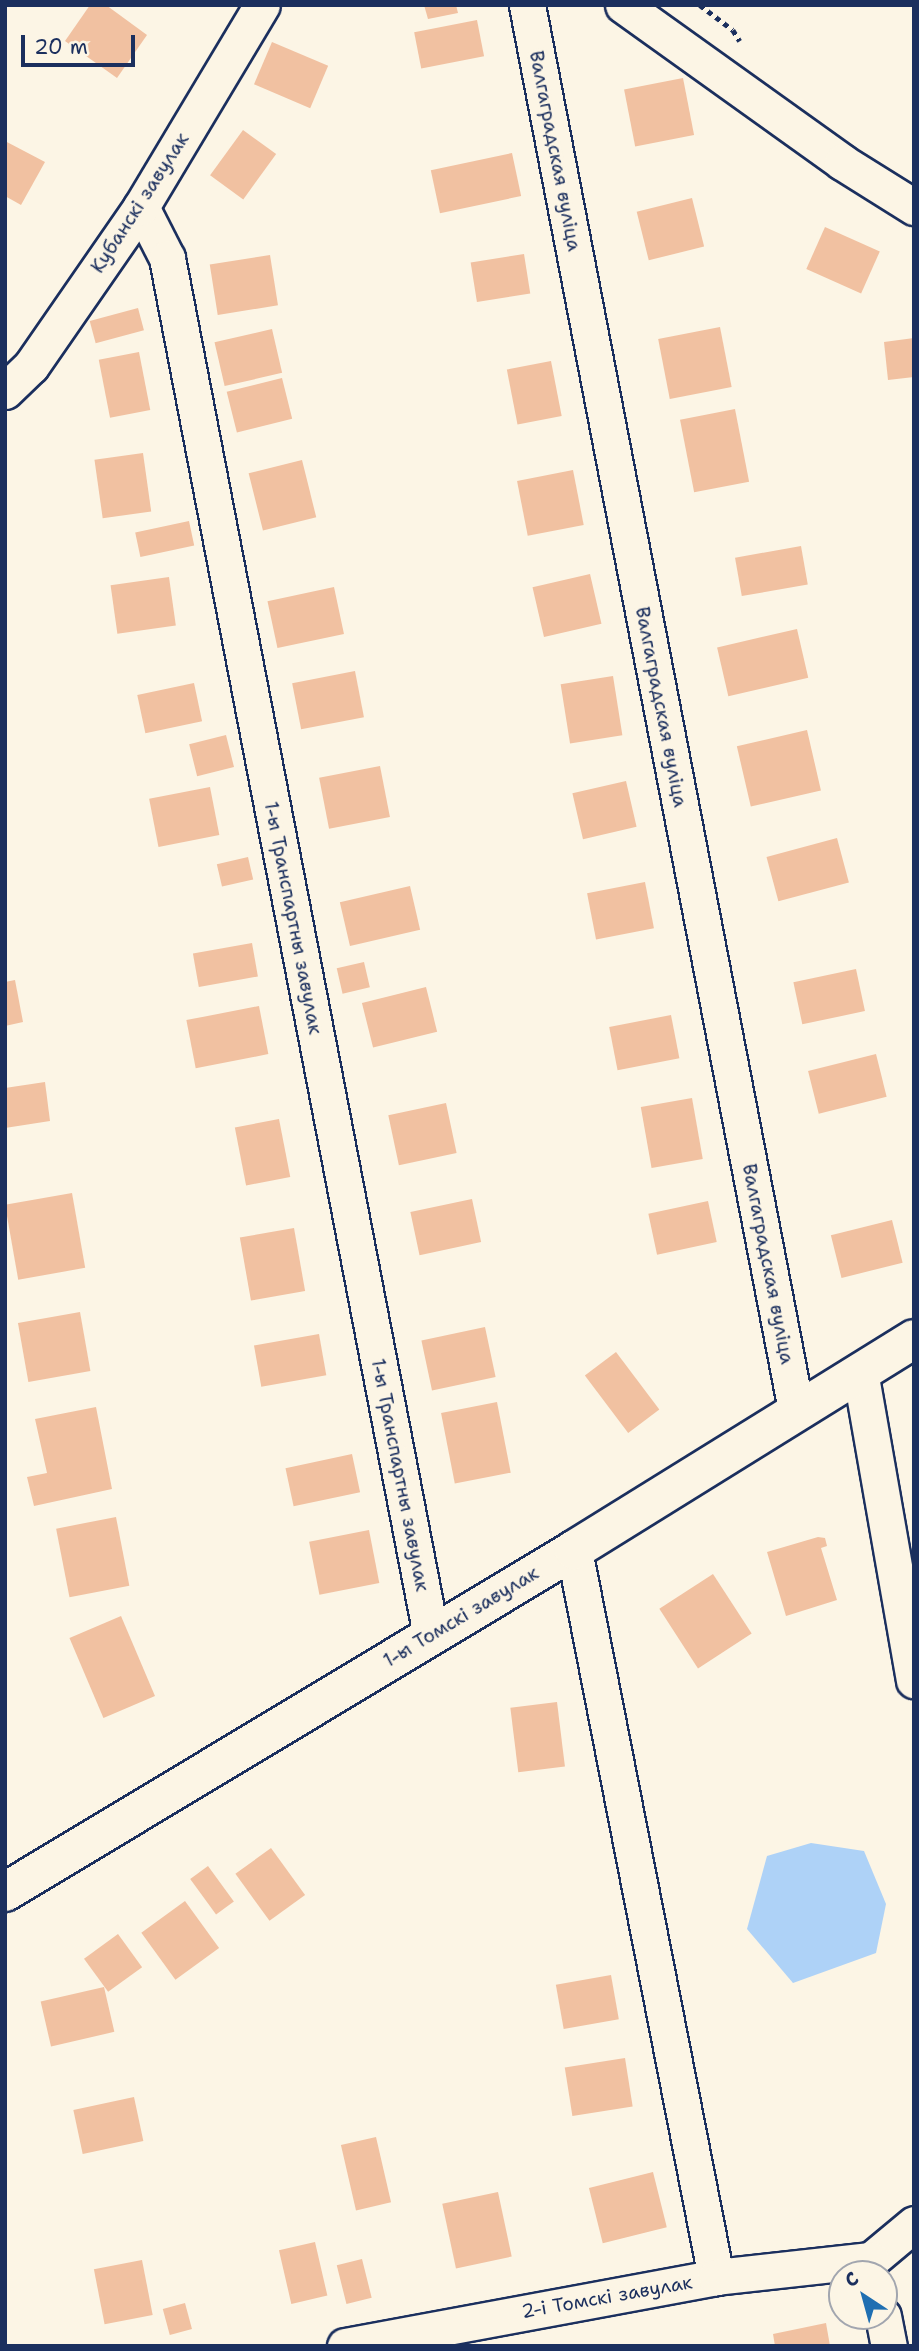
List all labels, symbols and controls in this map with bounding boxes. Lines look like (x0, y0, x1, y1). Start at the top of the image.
scale bar (24, 21, 138, 65)
text: 20 m (34, 33, 88, 61)
street label: Валгаградская вуліца (524, 49, 586, 253)
street label: Кубанскі завулак (86, 129, 194, 277)
street label: Валгаградская вуліца (630, 605, 692, 809)
street label: 1-ы Транспартны завулак (259, 800, 327, 1036)
street label: Валгаградская вуліца (737, 1162, 799, 1366)
street label: 1-ы Транспартны завулак (366, 1357, 434, 1593)
street label: 1-ы Томскі завулак (379, 1562, 543, 1672)
north arrow (828, 2260, 898, 2330)
text: С (839, 2266, 864, 2293)
street label: 2-і Томскі завулак (520, 2271, 694, 2323)

